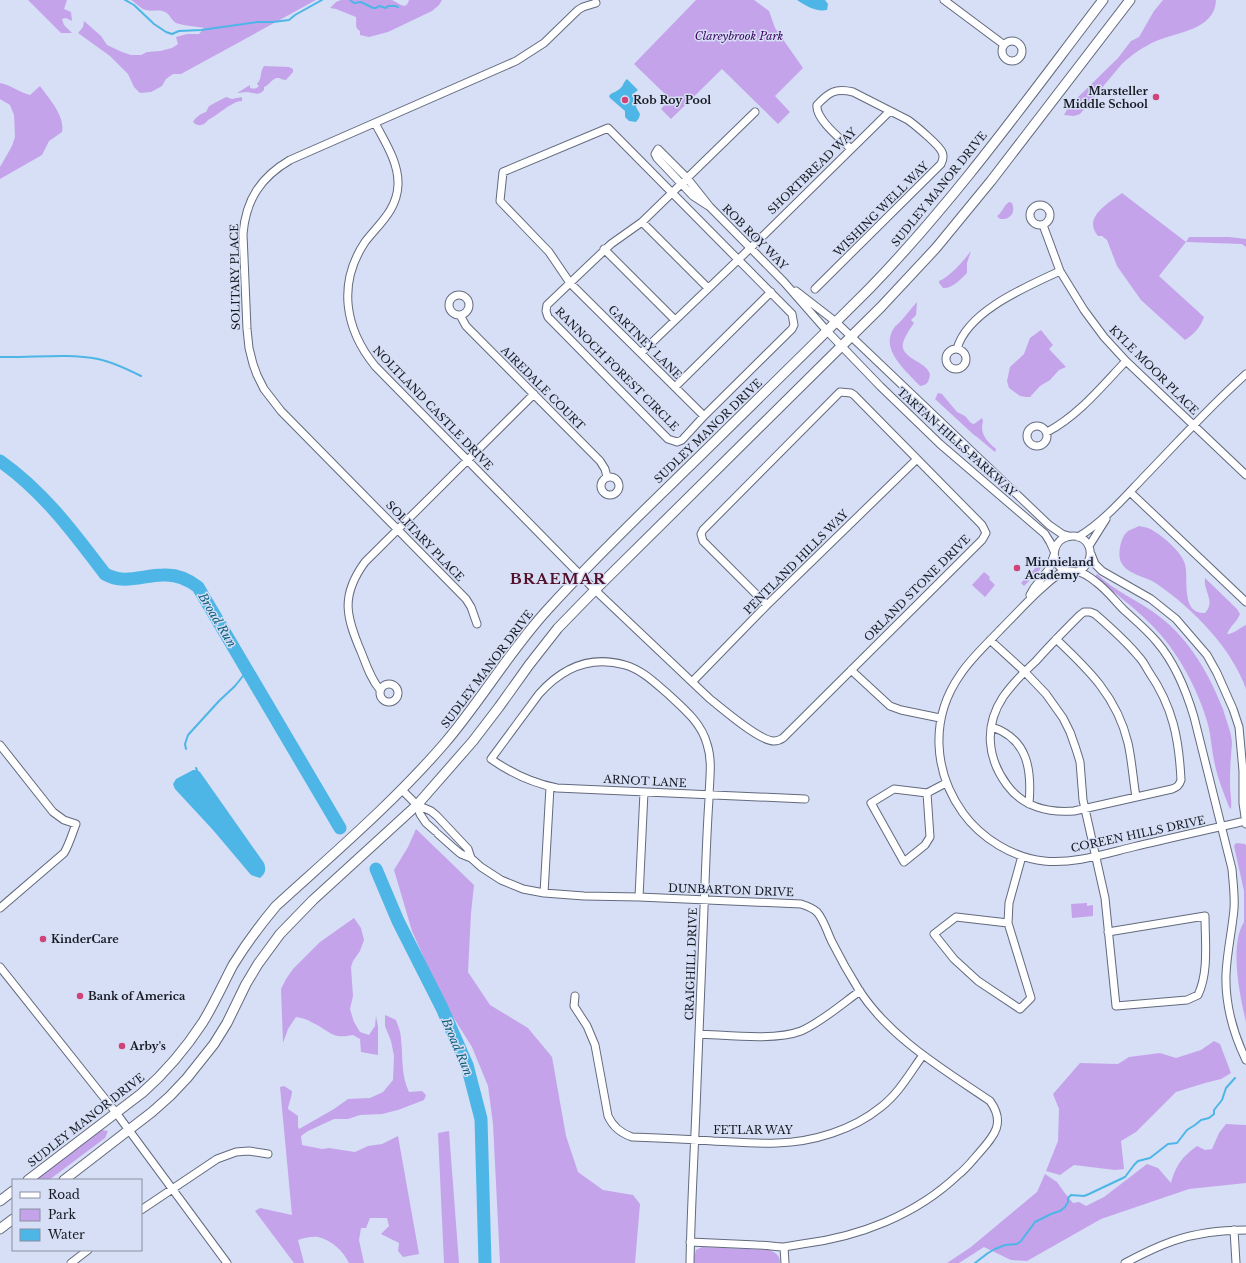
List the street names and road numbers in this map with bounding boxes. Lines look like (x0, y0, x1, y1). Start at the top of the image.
street label: SHORTBREAD WAY (765, 124, 860, 217)
street label: SUDLEY MANOR DRIVE (888, 129, 990, 249)
street label: WISHING WELL WAY (830, 158, 932, 260)
street label: ROB ROY WAY (719, 201, 791, 273)
street label: SOLITARY PLACE (227, 224, 243, 330)
street label: GARTNEY LANE (605, 302, 685, 382)
street label: RANNOCH FOREST CIRCLE (552, 304, 682, 434)
street label: KYLE MOOR PLACE (1106, 322, 1202, 418)
street label: NOLTLAND CASTLE DRIVE (370, 343, 496, 473)
street label: AIREDALE COURT (498, 343, 588, 433)
street label: SUDLEY MANOR DRIVE (651, 376, 765, 486)
street label: TARTAN HILLS PARKWAY (894, 385, 1020, 500)
street label: SOLITARY PLACE (383, 498, 467, 584)
street label: PENTLAND HILLS WAY (741, 506, 852, 617)
street label: ORLAND STONE DRIVE (861, 532, 973, 644)
street label: SUDLEY MANOR DRIVE (438, 607, 536, 731)
street label: ARNOT LANE (602, 772, 687, 790)
street label: COREEN HILLS DRIVE (1069, 813, 1207, 855)
street label: DUNBARTON DRIVE (668, 881, 794, 899)
street label: CRAIGHILL DRIVE (682, 907, 700, 1021)
street label: SUDLEY MANOR DRIVE (25, 1070, 147, 1170)
street label: FETLAR WAY (713, 1123, 794, 1137)

